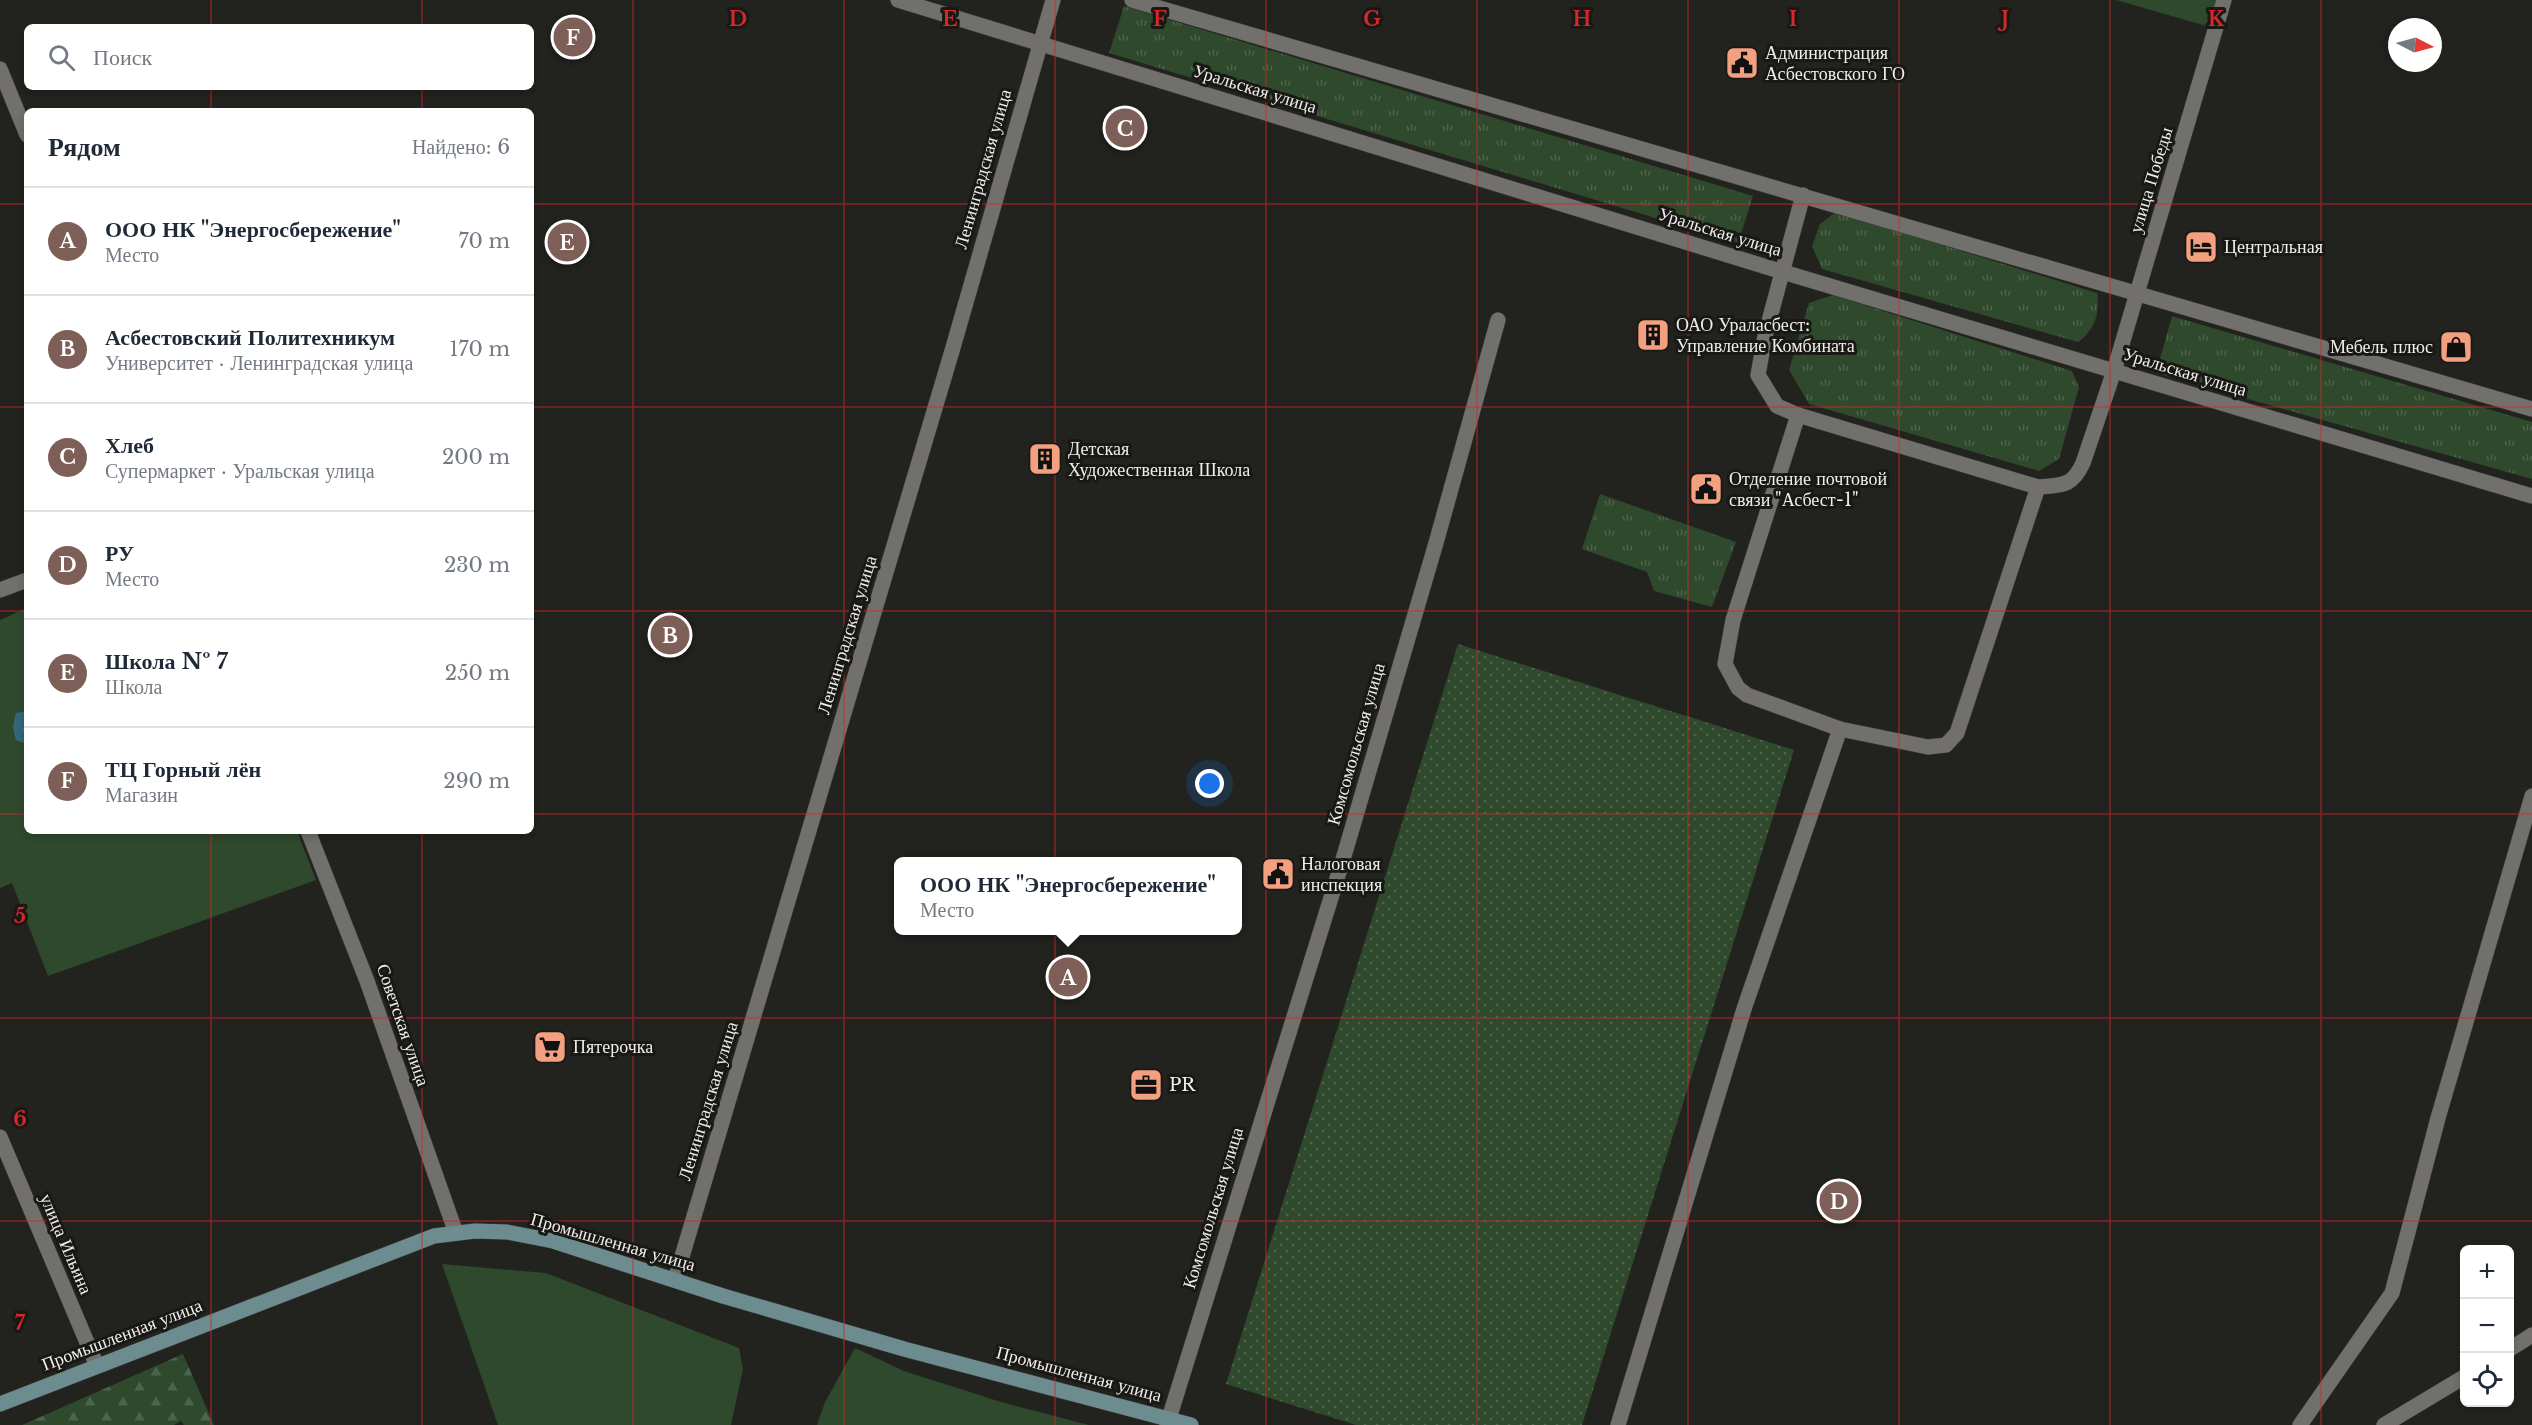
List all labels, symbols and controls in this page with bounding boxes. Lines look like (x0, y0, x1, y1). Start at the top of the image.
text: D (729, 7, 747, 31)
text: E (942, 7, 958, 31)
text: F (1153, 7, 1167, 31)
text: G (1363, 7, 1381, 31)
text: H (1573, 7, 1592, 31)
text: I (1789, 7, 1797, 31)
text: J (1997, 7, 2009, 31)
text: K (2208, 7, 2225, 31)
pin: F (554, 15, 592, 60)
north arrow (2388, 18, 2442, 72)
search box (24, 24, 534, 90)
icon: search (45, 41, 78, 74)
place label: Администрация Асбестовского ГО (1765, 42, 1905, 85)
text: Поиск (93, 44, 152, 71)
public building icon: Администрация Асбестовского ГО (1724, 45, 1760, 81)
street label: Уральская улица (1191, 60, 1319, 118)
street label: Ленинградская улица (950, 87, 1016, 251)
pin: C (1106, 106, 1144, 150)
street label: улица Победы (2124, 124, 2178, 236)
text: Рядом (48, 131, 121, 163)
text: Найдено: 6 (412, 135, 510, 159)
street label: Уральская улица (1656, 203, 1784, 261)
text: ООО НК "Энергосбережение" (105, 216, 401, 243)
pin: E (548, 220, 586, 264)
text: A (59, 229, 76, 253)
text: 70 m (458, 229, 510, 253)
hotel icon: Центральная (2183, 229, 2219, 265)
place label: Центральная (2224, 236, 2323, 258)
text: Место (105, 243, 159, 267)
place label: ОАО Ураласбест: Управление Комбината (1676, 314, 1855, 357)
building icon: ОАО Ураласбест: Управление Комбината (1635, 317, 1671, 353)
text: Асбестовский Политехникум (105, 324, 395, 351)
shop icon: Мебель плюс (2438, 329, 2474, 365)
place label: Мебель плюс (2330, 336, 2433, 358)
text: B (60, 337, 75, 361)
text: 170 m (450, 337, 510, 361)
street label: Уральская улица (2121, 343, 2249, 401)
text: Университет · Ленинградская улица (105, 351, 413, 375)
text: Хлеб (105, 432, 154, 459)
place label: Детская Художественная Школа (1068, 438, 1250, 481)
building icon: Детская Художественная Школа (1027, 441, 1063, 477)
text: C (59, 445, 76, 469)
text: 200 m (442, 445, 510, 469)
text: Супермаркет · Уральская улица (105, 459, 375, 483)
place label: Отделение почтовой связи "Асбест-1" (1729, 468, 1887, 511)
public building icon: Отделение почтовой связи "Асбест-1" (1688, 471, 1724, 507)
text: РУ (105, 540, 134, 567)
text: D (58, 553, 77, 577)
text: 230 m (444, 553, 510, 577)
street label: Ленинградская улица (812, 553, 882, 717)
text: Место (105, 567, 159, 591)
pin: B (650, 612, 690, 658)
text: Школа № 7 (105, 648, 228, 675)
street label: Комсомольская улица (1322, 660, 1390, 828)
text: E (60, 661, 75, 685)
text: 250 m (445, 661, 510, 685)
text: Школа (105, 675, 162, 699)
text: ТЦ Горный лён (105, 756, 261, 783)
text: F (61, 769, 74, 793)
text: 290 m (443, 769, 510, 793)
your location (1195, 769, 1224, 798)
text: Магазин (105, 783, 178, 807)
place label: Налоговая инспекция (1301, 853, 1382, 896)
public building icon: Налоговая инспекция (1260, 856, 1296, 892)
popup (894, 857, 1242, 935)
text: ООО НК "Энергосбережение" (920, 871, 1216, 898)
text: Место (920, 898, 974, 922)
text: 5 (14, 904, 26, 928)
pin: A (1048, 954, 1088, 1000)
street label: Советская улица (372, 961, 434, 1089)
street label: Ленинградская улица (673, 1019, 743, 1183)
supermarket icon: Пятерочка (532, 1029, 568, 1065)
place label: Пятерочка (573, 1036, 653, 1058)
office icon: PR (1128, 1067, 1164, 1103)
place label: PR (1169, 1074, 1196, 1096)
text: 6 (13, 1107, 27, 1131)
street label: Комсомольская улица (1178, 1125, 1248, 1291)
pin: D (1820, 1178, 1858, 1224)
street label: улица Ильина (35, 1190, 97, 1298)
street label: Промышленная улица (528, 1208, 698, 1276)
map controls (2460, 1245, 2514, 1407)
button: + (2460, 1245, 2514, 1299)
street label: Промышленная улица (39, 1294, 205, 1376)
button: − (2460, 1299, 2514, 1353)
text: 7 (15, 1311, 26, 1335)
street label: Промышленная улица (994, 1341, 1164, 1407)
button: locate (2460, 1353, 2514, 1407)

